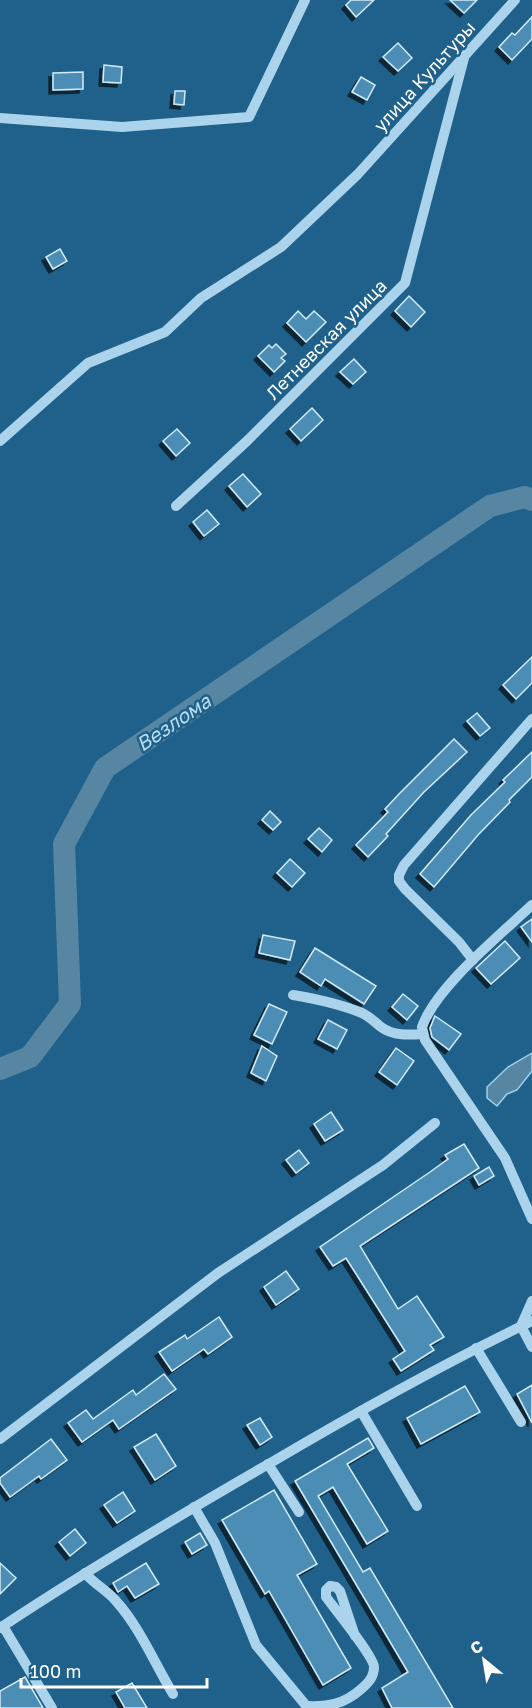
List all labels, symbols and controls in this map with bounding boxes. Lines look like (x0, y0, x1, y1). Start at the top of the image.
street label: улица Культуры (369, 16, 479, 136)
street label: Летневская улица (261, 274, 391, 404)
water label: Везлома (131, 688, 215, 756)
north arrow (454, 1630, 514, 1690)
text: С (467, 1636, 486, 1659)
scale bar (21, 1651, 207, 1689)
text: 100 m (30, 1660, 81, 1682)

